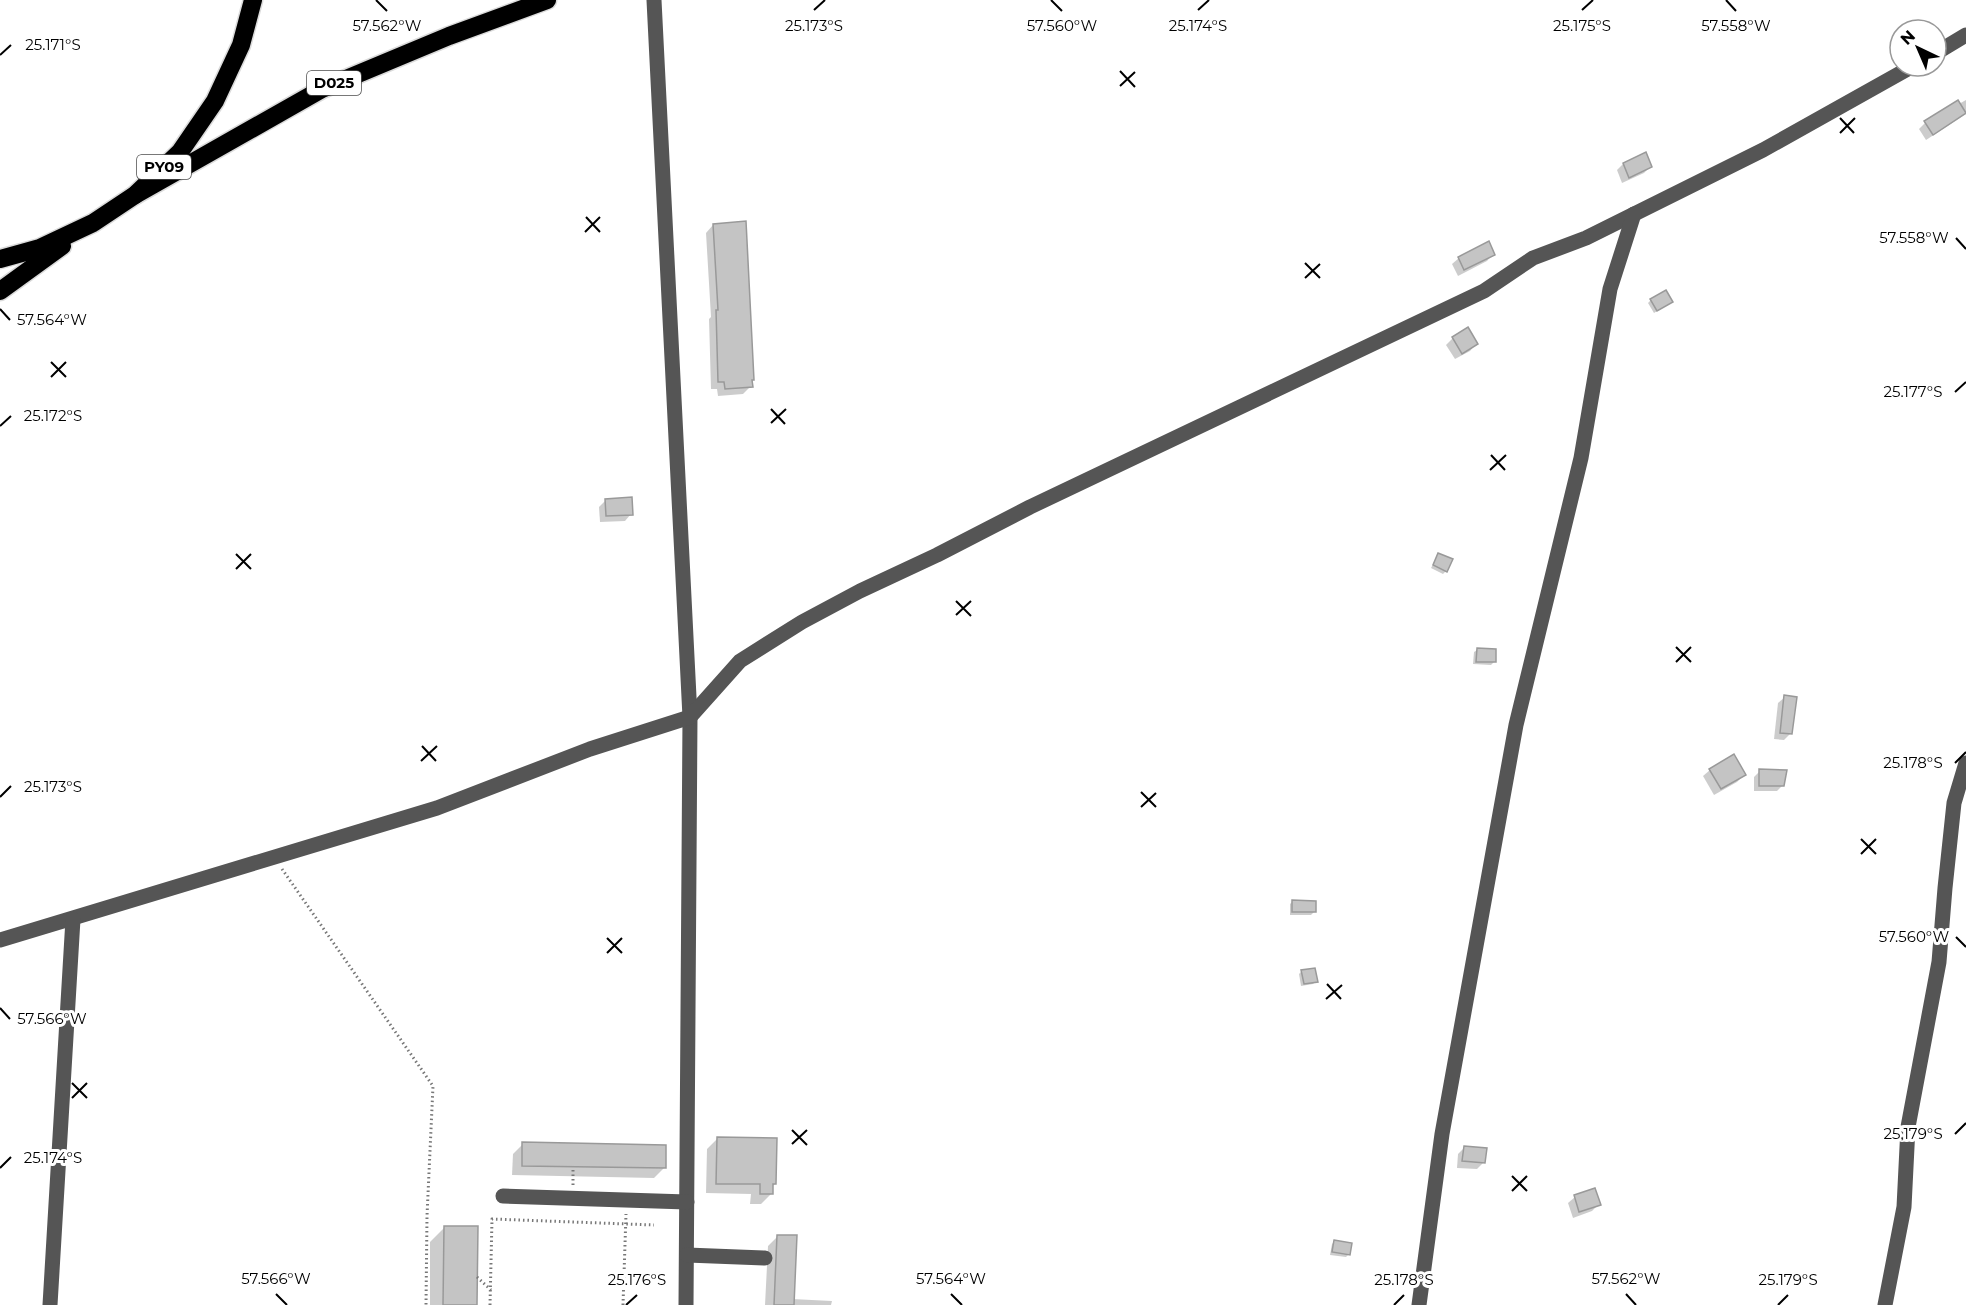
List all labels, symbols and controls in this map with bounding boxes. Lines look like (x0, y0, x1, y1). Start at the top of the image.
text: 57.562°W (352, 16, 422, 35)
text: 25.173°S (785, 16, 843, 35)
text: 57.560°W (1027, 16, 1098, 35)
text: 25.174°S (1169, 16, 1227, 35)
text: 25.175°S (1553, 16, 1611, 35)
text: 57.558°W (1701, 16, 1771, 35)
north arrow (1888, 18, 1948, 78)
text: N (1897, 26, 1919, 49)
text: 25.171°S (25, 35, 81, 54)
road number: D025 (307, 71, 361, 95)
road number: PY09 (137, 155, 191, 179)
text: 57.558°W (1879, 228, 1949, 247)
text: 57.564°W (17, 310, 87, 329)
text: 25.177°S (1884, 382, 1942, 401)
text: 25.172°S (24, 406, 82, 425)
text: 25.178°S (1883, 753, 1943, 772)
text: 25.173°S (24, 777, 82, 796)
text: 57.560°W (1879, 927, 1950, 946)
text: 57.566°W (17, 1009, 87, 1028)
text: 25.179°S (1883, 1124, 1943, 1143)
text: 25.174°S (24, 1148, 82, 1167)
text: 57.566°W (241, 1269, 311, 1288)
text: 57.564°W (916, 1269, 986, 1288)
text: 57.562°W (1591, 1269, 1661, 1288)
text: 25.176°S (608, 1270, 666, 1289)
text: 25.178°S (1374, 1270, 1434, 1289)
text: 25.179°S (1758, 1270, 1818, 1289)

